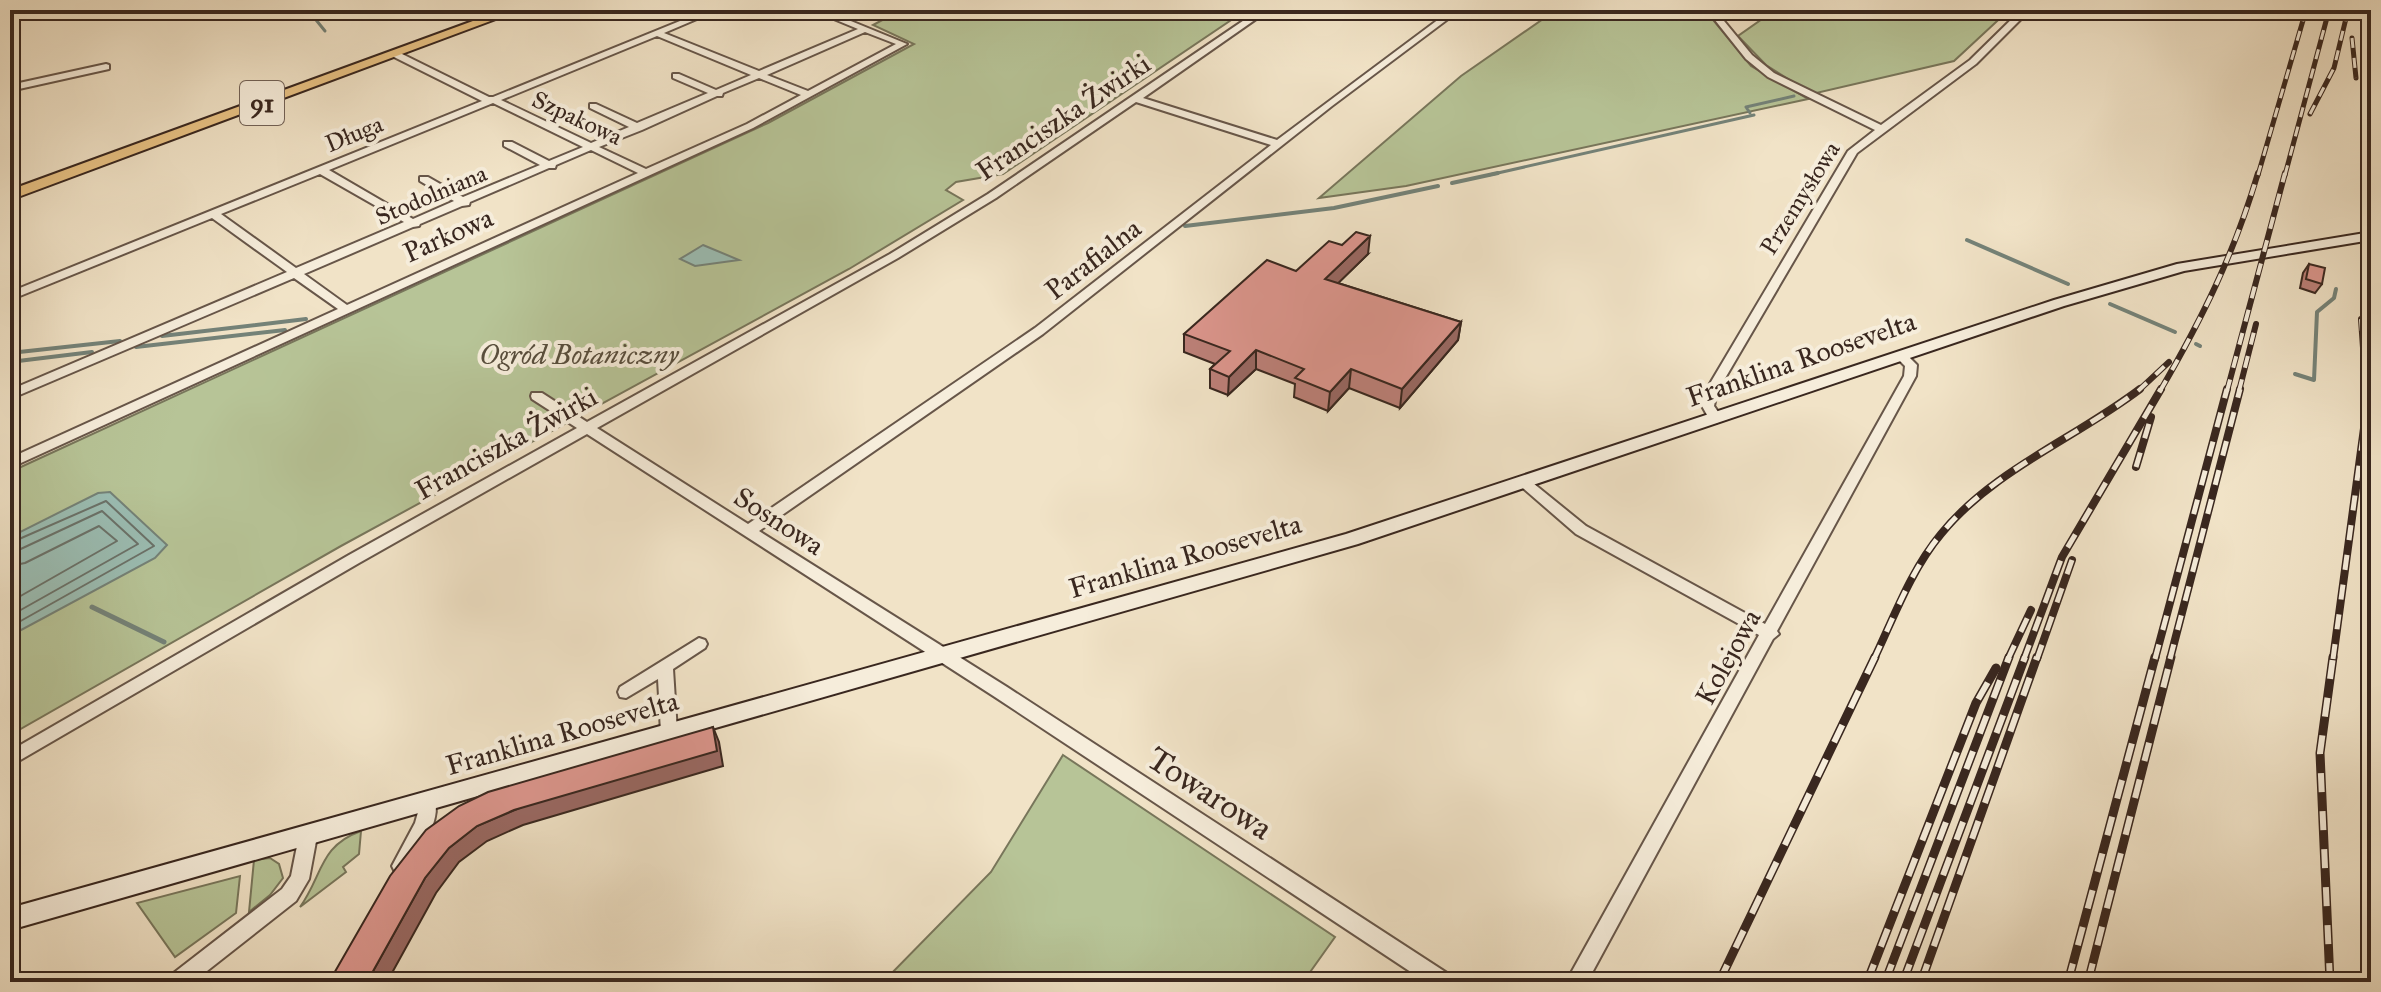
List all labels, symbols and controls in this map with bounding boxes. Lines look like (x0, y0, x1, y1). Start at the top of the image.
street label: Franciszka Żwirki (969, 46, 1157, 188)
road number: 91 (240, 81, 284, 125)
street label: Szpakowa (527, 84, 628, 152)
street label: Długa (321, 109, 388, 159)
street label: Przemysłowa (1753, 135, 1847, 260)
street label: Stodolniana (371, 158, 492, 232)
street label: Parkowa (398, 200, 498, 270)
street label: Parafialna (1038, 211, 1148, 307)
street label: Franklina Roosevelta (1682, 303, 1920, 415)
park label: Ogród Botaniczny (480, 337, 680, 372)
street label: Franciszka Żwirki (409, 378, 603, 507)
street label: Sosnowa (727, 479, 831, 563)
street label: Franklina Roosevelta (1065, 506, 1305, 606)
street label: Kolejowa (1687, 603, 1769, 711)
street label: Franklina Roosevelta (442, 683, 682, 783)
street label: Towarowa (1140, 738, 1281, 849)

